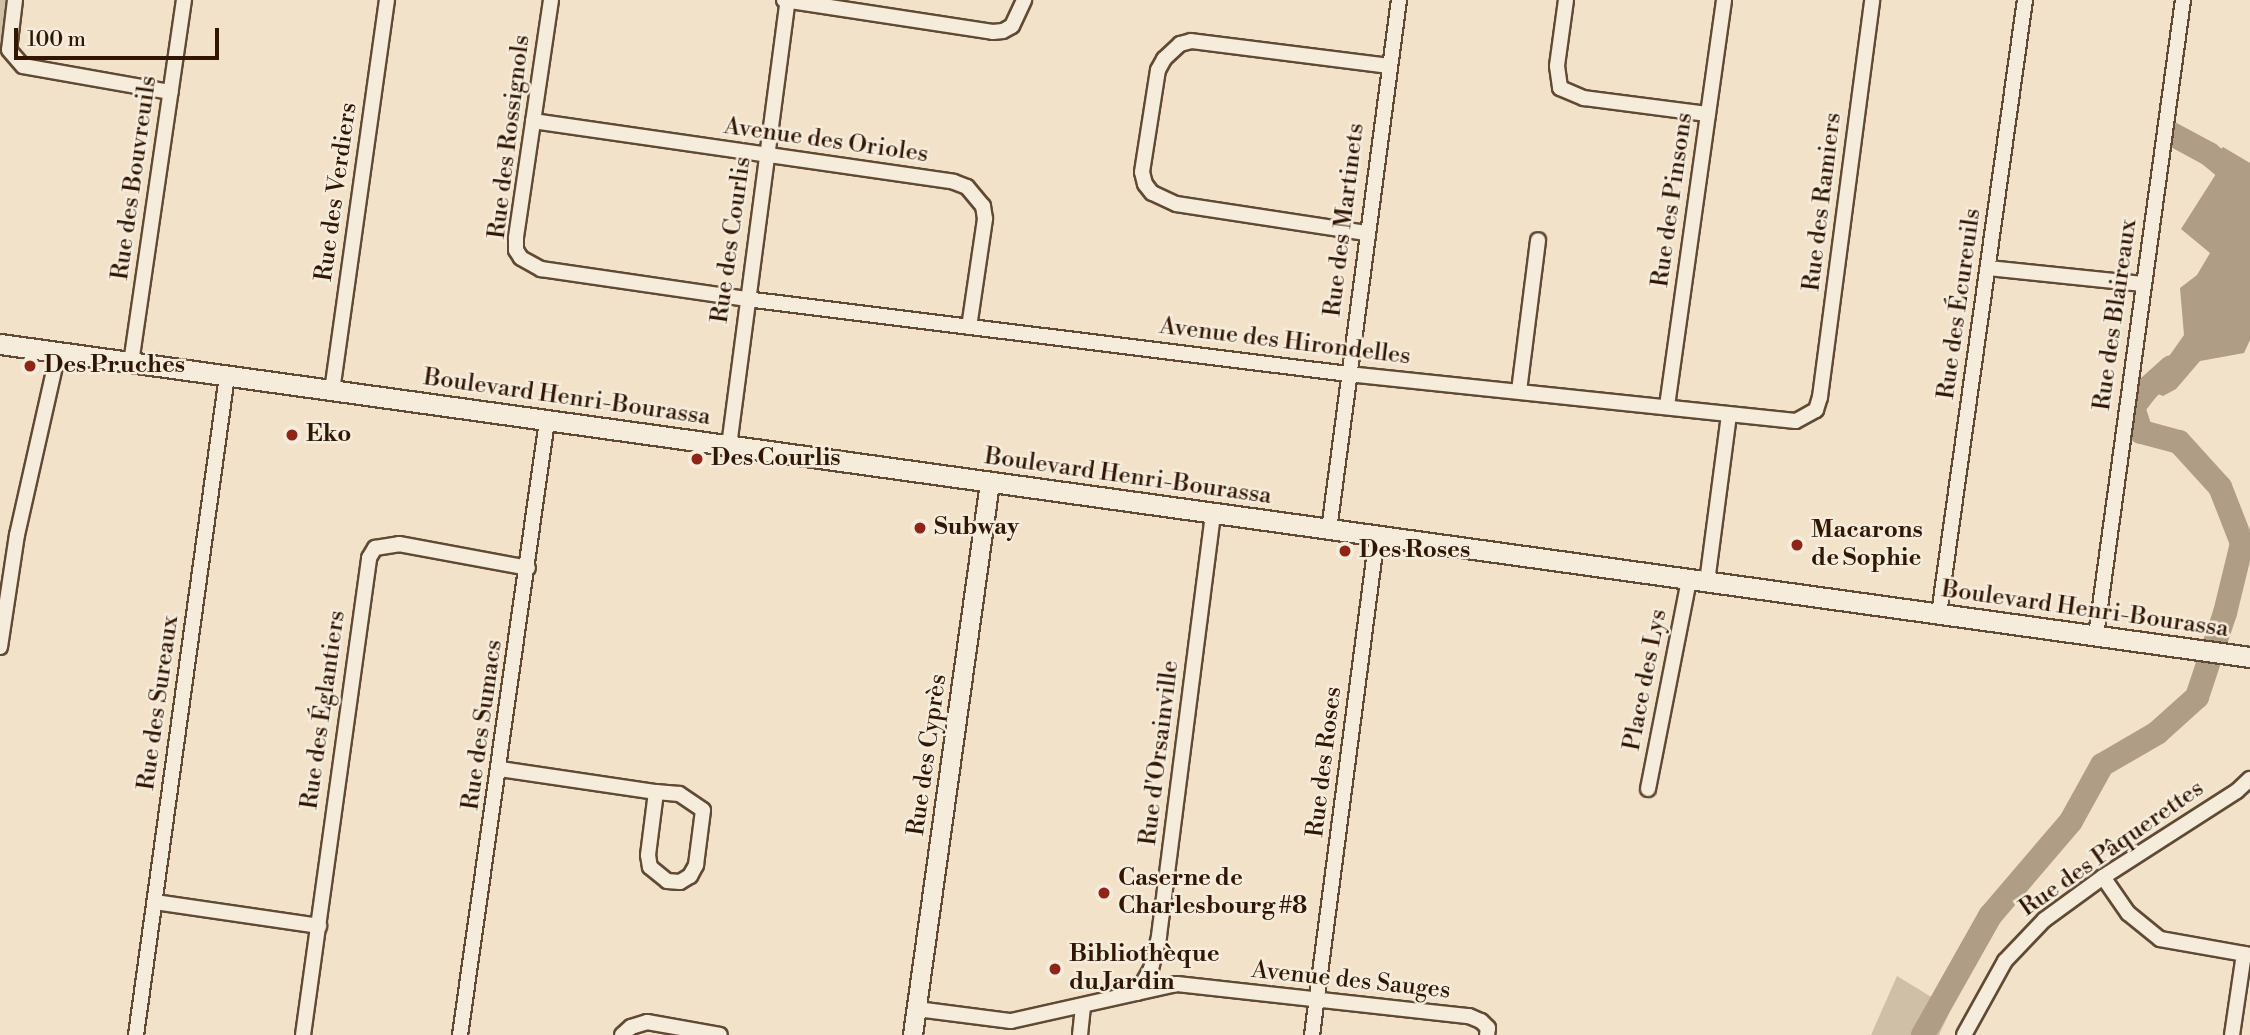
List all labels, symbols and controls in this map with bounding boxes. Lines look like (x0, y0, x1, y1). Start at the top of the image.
scale bar (18, 14, 222, 58)
text: 100 m (27, 27, 86, 53)
street label: Rue des Rossignols (483, 33, 537, 241)
street label: Rue des Bouvreuils (106, 74, 164, 282)
street label: Rue des Verdiers (310, 101, 364, 283)
street label: Rue des Pinsons (1646, 111, 1700, 289)
street label: Rue des Ramiers (1798, 111, 1848, 293)
street label: Avenue des Orioles (722, 112, 930, 170)
street label: Rue des Martinets (1319, 122, 1371, 318)
street label: Rue des Courlis (706, 155, 758, 325)
street label: Rue des Écureuils (1932, 207, 1988, 401)
street label: Rue des Blaireaux (2088, 218, 2144, 412)
street label: Avenue des Hirondelles (1158, 312, 1412, 372)
place label: Des Pruches (44, 352, 185, 380)
marker: Des Pruches (22, 358, 38, 374)
street label: Boulevard Henri-Bourassa (422, 364, 712, 432)
place label: Eko (306, 421, 351, 449)
marker: Eko (284, 427, 300, 443)
street label: Boulevard Henri-Bourassa (983, 443, 1273, 511)
place label: Des Courlis (711, 445, 841, 473)
marker: Des Courlis (689, 451, 705, 467)
place label: Subway (934, 514, 1019, 542)
place label: Macarons de Sophie (1811, 517, 1923, 573)
marker: Subway (912, 520, 928, 536)
place label: Des Roses (1359, 537, 1470, 565)
marker: Macarons de Sophie (1789, 537, 1805, 553)
marker: Des Roses (1337, 543, 1353, 559)
street label: Boulevard Henri-Bourassa (1940, 576, 2230, 644)
street label: Place des Lys (1618, 607, 1674, 753)
street label: Rue des Églantiers (296, 609, 352, 811)
street label: Rue des Sureaux (132, 614, 186, 792)
street label: Rue des Sumacs (457, 638, 509, 812)
street label: Rue d'Orsainville (1134, 659, 1186, 847)
street label: Rue des Cyprès (902, 672, 954, 838)
street label: Rue des Roses (1301, 685, 1349, 839)
street label: Rue des Pâquerettes (2014, 775, 2210, 923)
place label: Caserne de Charlesbourg #8 (1118, 865, 1307, 921)
marker: Caserne de Charlesbourg #8 (1096, 885, 1112, 901)
place label: Bibliothèque du Jardin (1069, 941, 1220, 997)
street label: Avenue des Sauges (1250, 956, 1452, 1006)
marker: Bibliothèque du Jardin (1047, 961, 1063, 977)

